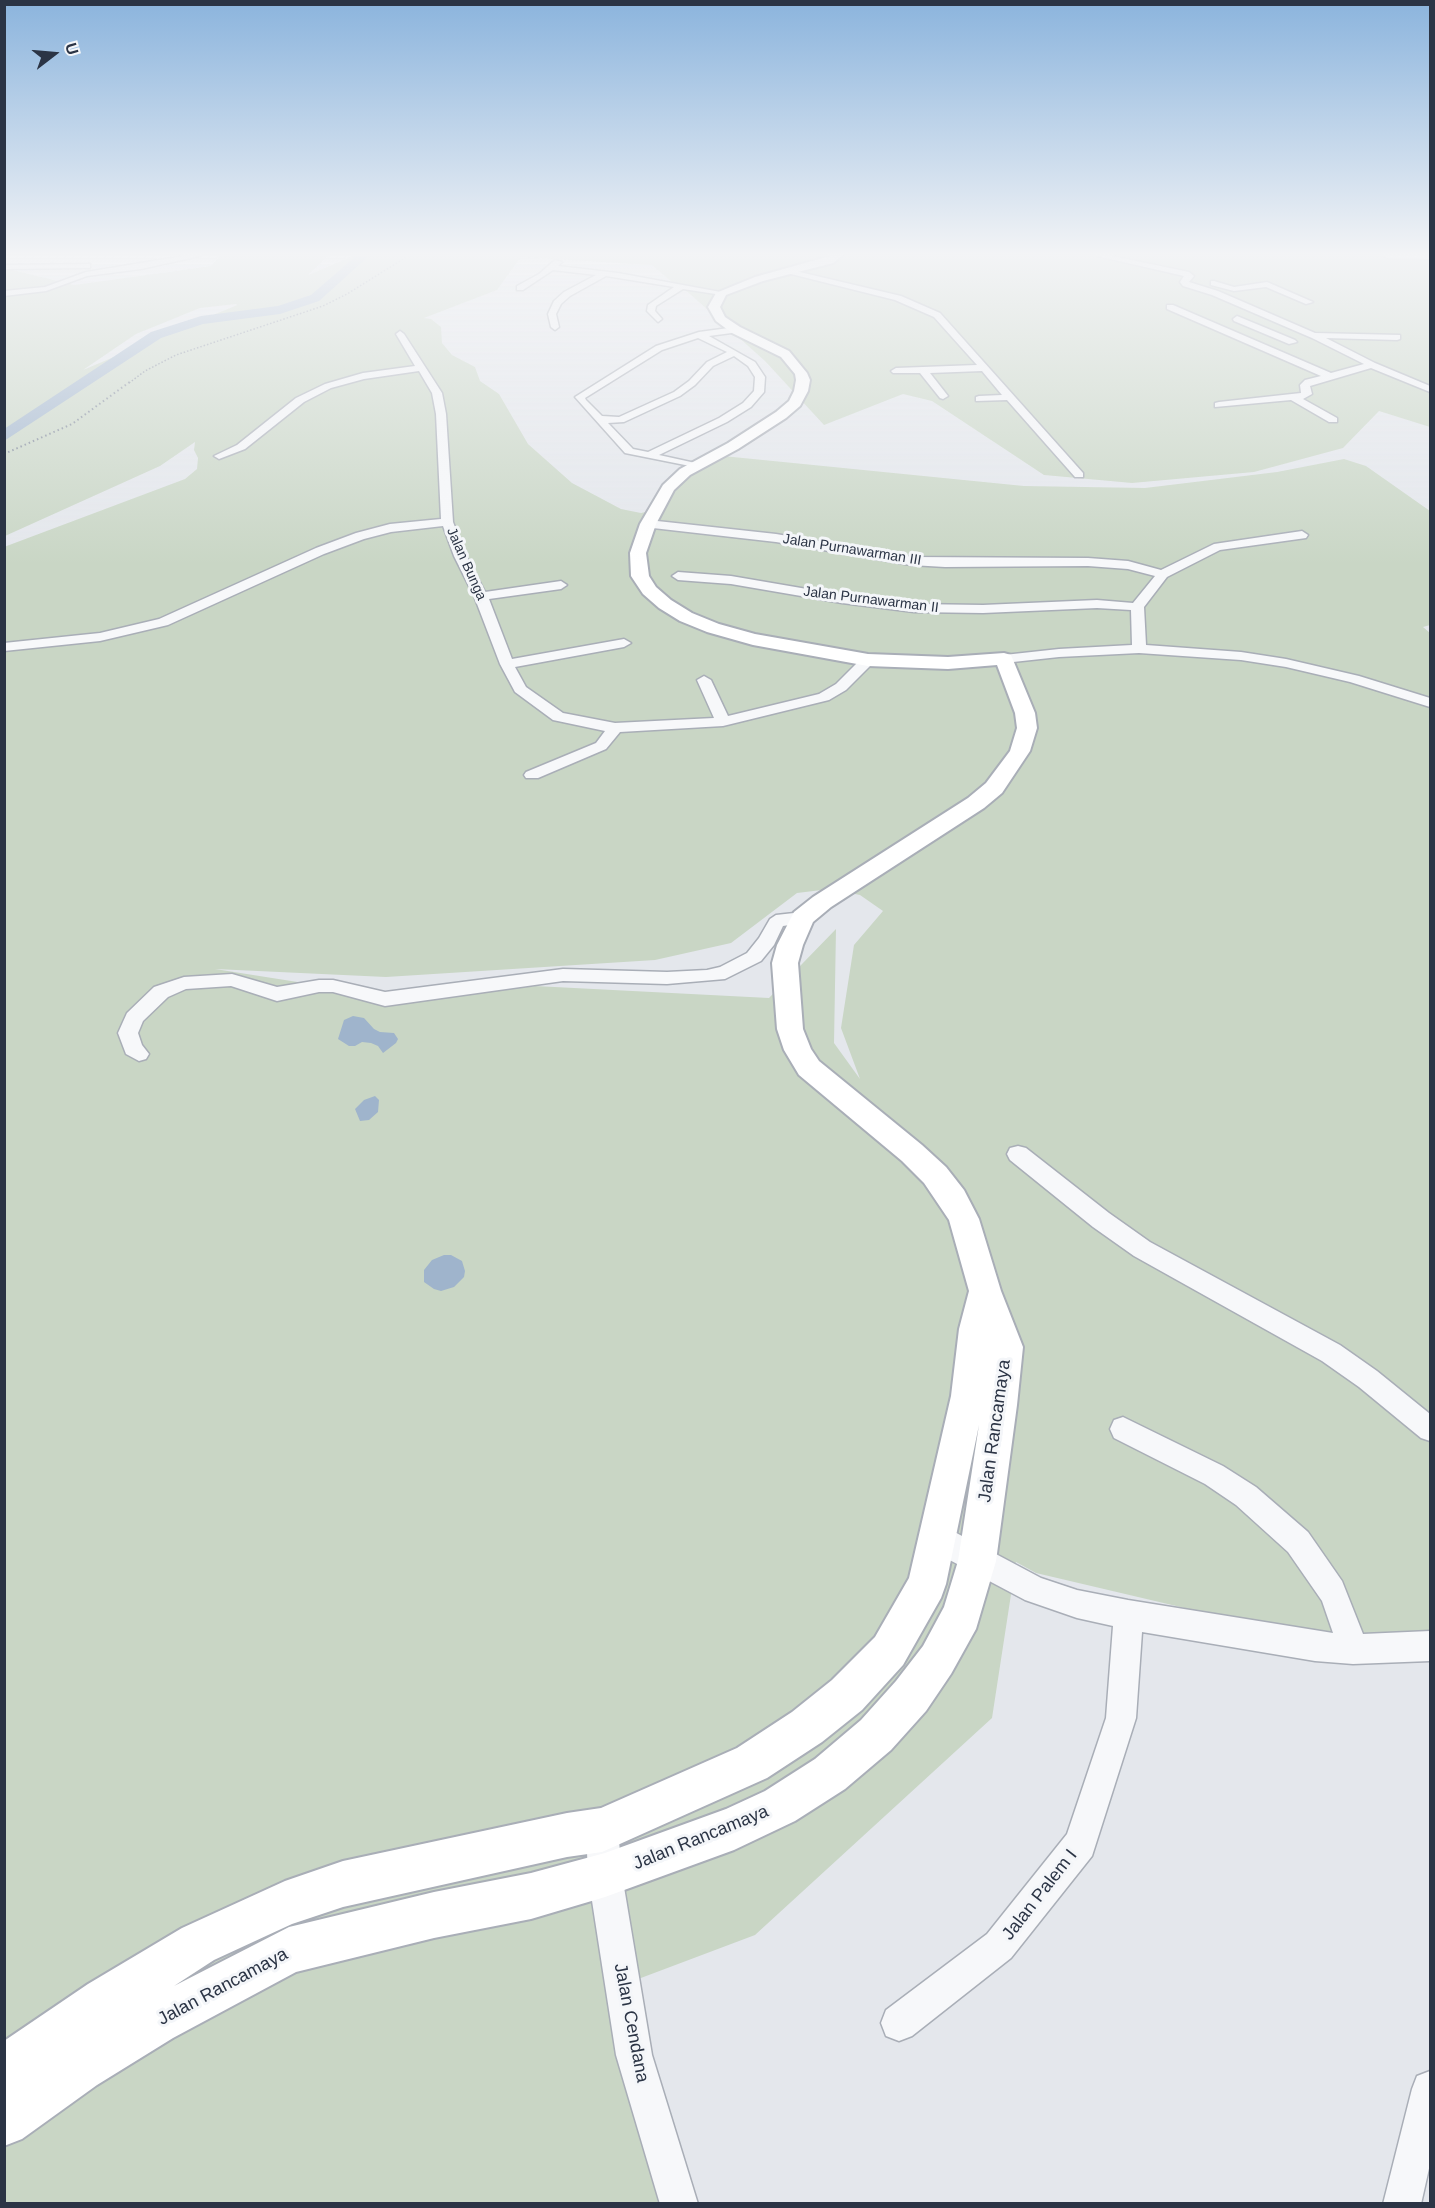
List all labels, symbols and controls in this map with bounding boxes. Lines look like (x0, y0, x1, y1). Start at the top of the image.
north arrow (24, 24, 84, 84)
text: U (62, 41, 82, 57)
street label: Jalan Bunga (442, 525, 490, 603)
street label: Jalan Purnawarman III (782, 531, 922, 569)
street label: Jalan Purnawarman II (802, 583, 940, 617)
street label: Jalan Rancamaya (974, 1358, 1016, 1504)
street label: Jalan Rancamaya (630, 1801, 772, 1875)
street label: Jalan Palem I (998, 1845, 1082, 1945)
street label: Jalan Rancamaya (154, 1944, 292, 2030)
street label: Jalan Cendana (609, 1962, 653, 2084)

